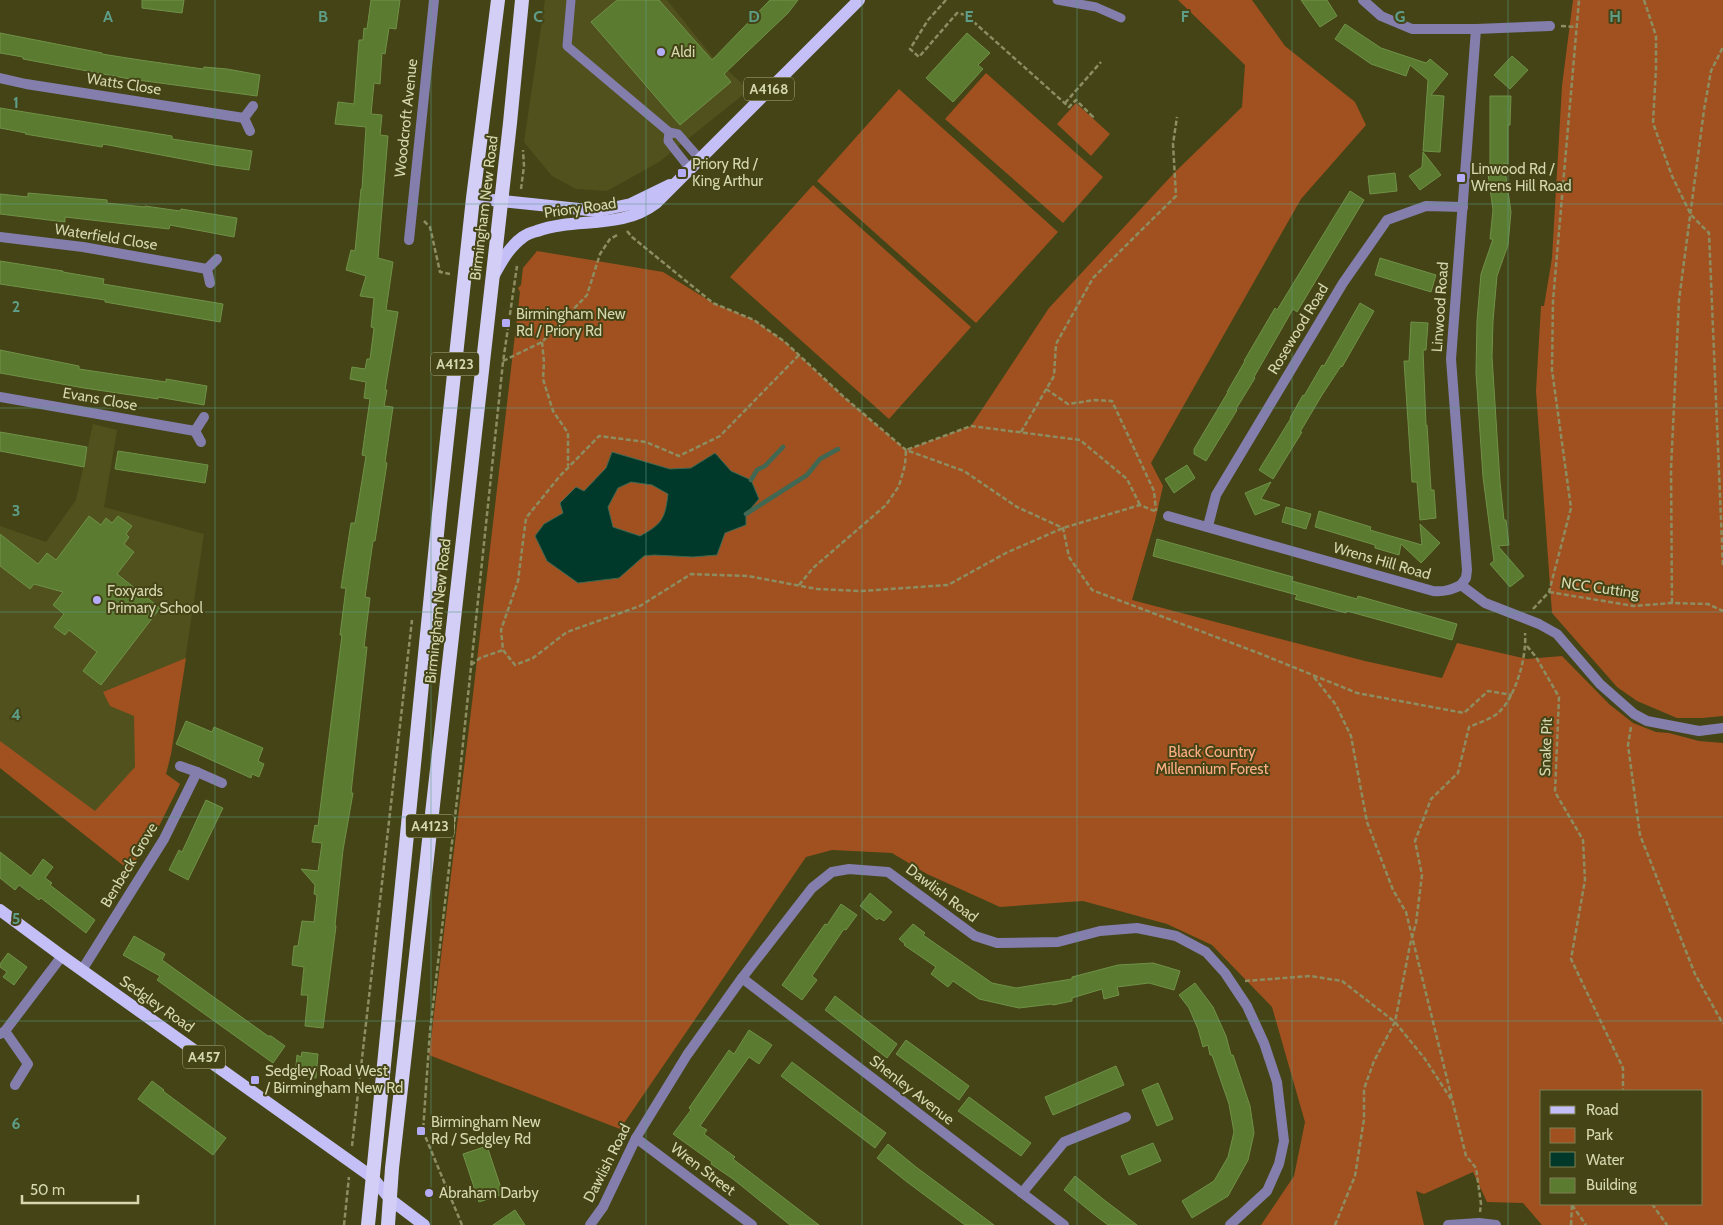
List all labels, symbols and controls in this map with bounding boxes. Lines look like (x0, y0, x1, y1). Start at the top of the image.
text: A (103, 7, 113, 26)
text: B (318, 7, 328, 26)
text: C (533, 7, 543, 26)
text: D (748, 7, 760, 26)
text: E (964, 7, 974, 26)
text: F (1181, 7, 1190, 26)
text: G (1395, 7, 1405, 26)
text: H (1609, 7, 1621, 26)
place label: Aldi (671, 43, 695, 61)
marker: Aldi (655, 46, 667, 58)
street label: Woodcroft Avenue (391, 58, 421, 178)
street label: Watts Close (85, 69, 163, 99)
road number: A4168 (744, 78, 794, 100)
text: 1 (13, 93, 19, 112)
street label: Birmingham New Road (466, 135, 502, 281)
place label: Priory Rd / King Arthur (692, 155, 763, 190)
place label: Linwood Rd / Wrens Hill Road (1471, 160, 1572, 195)
marker: Priory Rd / King Arthur (676, 167, 688, 179)
marker: Linwood Rd / Wrens Hill Road (1455, 172, 1467, 184)
street label: Priory Road (543, 194, 617, 222)
street label: Waterfield Close (53, 220, 159, 254)
street label: Linwood Road (1428, 261, 1452, 353)
street label: Rosewood Road (1264, 280, 1332, 378)
text: 2 (12, 297, 20, 316)
place label: Birmingham New Rd / Priory Rd (516, 305, 626, 340)
marker: Birmingham New Rd / Priory Rd (500, 317, 512, 329)
road number: A4123 (431, 352, 479, 376)
street label: Evans Close (61, 384, 139, 414)
text: 3 (12, 501, 20, 520)
street label: Birmingham New Road (421, 538, 455, 684)
street label: Wrens Hill Road (1331, 538, 1433, 584)
street label: NCC Cutting (1560, 574, 1641, 602)
place label: Foxyards Primary School (107, 582, 204, 617)
marker: Foxyards Primary School (91, 594, 103, 606)
text: 4 (11, 705, 21, 724)
street label: Snake Pit (1536, 717, 1556, 777)
park label: Black Country Millennium Forest (1155, 743, 1269, 778)
road number: A4123 (406, 814, 454, 838)
street label: Benbeck Grove (97, 819, 161, 911)
street label: Dawlish Road (902, 860, 982, 926)
text: 5 (12, 909, 20, 928)
street label: Sedgley Road (116, 972, 198, 1036)
road number: A457 (183, 1046, 225, 1068)
street label: Shenley Avenue (866, 1051, 958, 1129)
place label: Sedgley Road West / Birmingham New Rd (264, 1062, 403, 1097)
marker: Sedgley Road West / Birmingham New Rd (249, 1074, 261, 1086)
legend (1540, 1090, 1703, 1205)
text: Road (1586, 1101, 1619, 1119)
place label: Birmingham New Rd / Sedgley Rd (431, 1113, 541, 1148)
text: 6 (12, 1114, 21, 1133)
street label: Dawlish Road (580, 1121, 634, 1205)
marker: Birmingham New Rd / Sedgley Rd (415, 1125, 427, 1137)
text: Park (1586, 1126, 1613, 1144)
street label: Wren Street (667, 1139, 739, 1199)
text: Water (1586, 1151, 1624, 1169)
scale bar (22, 1172, 139, 1204)
text: Building (1586, 1176, 1637, 1194)
text: 50 m (30, 1181, 65, 1199)
place label: Abraham Darby (439, 1184, 539, 1202)
marker: Abraham Darby (423, 1187, 435, 1199)

